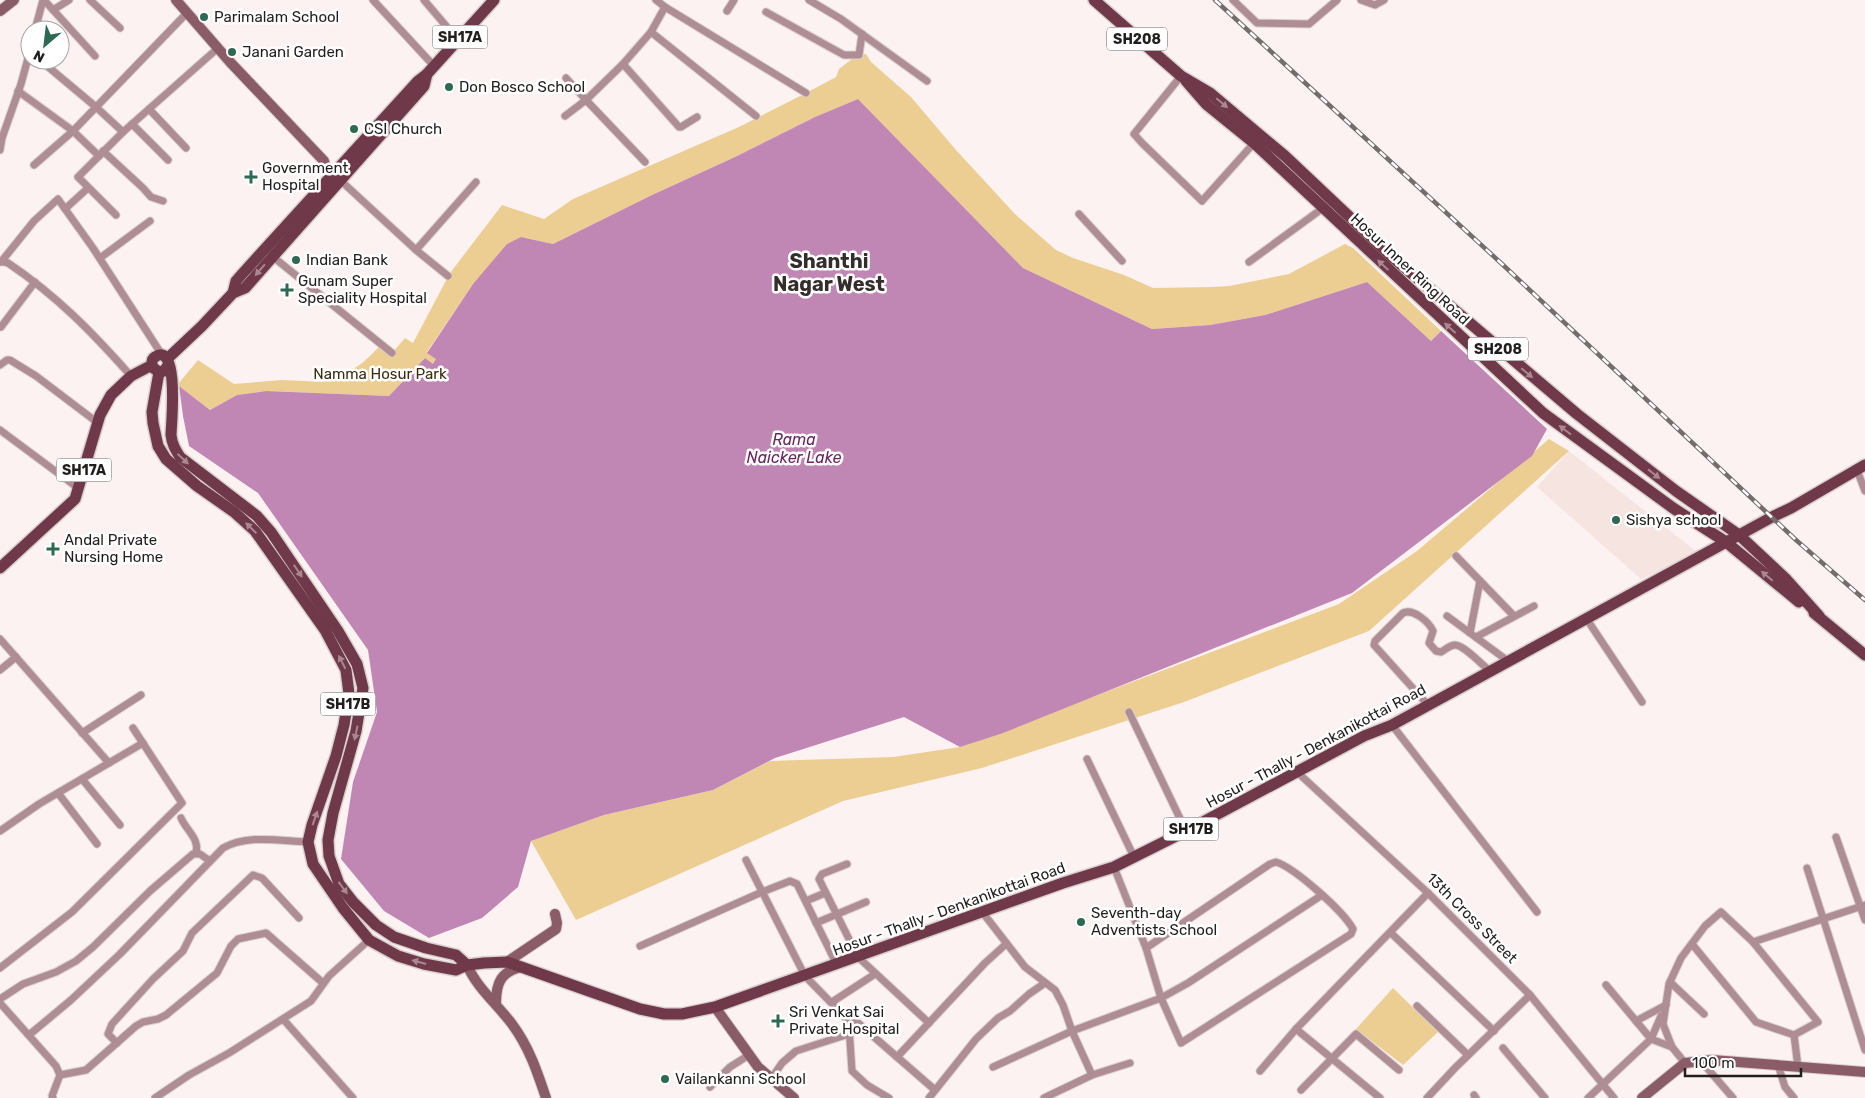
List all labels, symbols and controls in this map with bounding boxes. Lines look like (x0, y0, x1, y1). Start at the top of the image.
place label: Parimalam School (214, 8, 339, 26)
marker: Parimalam School (198, 11, 210, 23)
north arrow (20, 20, 70, 70)
road number: SH17A (432, 26, 488, 48)
road number: SH208 (1107, 28, 1167, 50)
place label: Janani Garden (242, 43, 344, 61)
text: N (31, 46, 48, 66)
marker: Janani Garden (226, 46, 238, 58)
place label: Don Bosco School (459, 78, 585, 96)
marker: Don Bosco School (443, 81, 455, 93)
one-way arrow (1215, 97, 1228, 108)
place label: CSI Church (364, 120, 442, 138)
marker: CSI Church (348, 123, 360, 135)
place label: Government Hospital (262, 159, 348, 194)
marker: Government Hospital (244, 170, 258, 184)
street label: Hosur Inner Ring Road (1347, 209, 1473, 329)
district label: Shanthi Nagar West (773, 249, 885, 296)
place label: Indian Bank (306, 251, 388, 269)
marker: Indian Bank (290, 254, 302, 266)
one-way arrow (1378, 259, 1390, 271)
one-way arrow (255, 264, 266, 276)
place label: Gunam Super Speciality Hospital (298, 272, 427, 307)
marker: Gunam Super Speciality Hospital (280, 283, 294, 297)
one-way arrow (1444, 322, 1457, 333)
road number: SH208 (1468, 338, 1528, 360)
park label: Namma Hosur Park (313, 365, 447, 383)
one-way arrow (1520, 367, 1533, 378)
one-way arrow (1558, 425, 1572, 435)
water label: Rama Naicker Lake (747, 430, 841, 467)
one-way arrow (177, 453, 189, 465)
road number: SH17A (56, 458, 112, 482)
one-way arrow (1647, 469, 1660, 480)
place label: Sishya school (1626, 511, 1721, 529)
marker: Sishya school (1610, 514, 1622, 526)
one-way arrow (246, 522, 258, 534)
place label: Andal Private Nursing Home (64, 531, 163, 566)
marker: Andal Private Nursing Home (46, 542, 60, 556)
one-way arrow (293, 565, 303, 578)
one-way arrow (1761, 570, 1774, 581)
one-way arrow (338, 655, 346, 669)
street label: Hosur - Thally - Denkanikottai Road (1203, 680, 1429, 812)
road number: SH17B (320, 692, 376, 716)
one-way arrow (352, 725, 360, 740)
one-way arrow (311, 810, 319, 825)
road number: SH17B (1164, 818, 1218, 841)
street label: Hosur - Thally - Denkanikottai Road (830, 858, 1068, 960)
street label: 13th Cross Street (1423, 869, 1521, 967)
one-way arrow (338, 881, 349, 894)
place label: Seventh-day Adventists School (1091, 904, 1217, 939)
marker: Seventh-day Adventists School (1075, 916, 1087, 928)
one-way arrow (412, 958, 427, 966)
place label: Sri Venkat Sai Private Hospital (789, 1003, 899, 1038)
marker: Sri Venkat Sai Private Hospital (771, 1014, 785, 1028)
scale bar (1685, 1046, 1801, 1078)
text: 100 m (1692, 1054, 1734, 1072)
place label: Vailankanni School (675, 1070, 806, 1088)
marker: Vailankanni School (659, 1073, 671, 1085)

